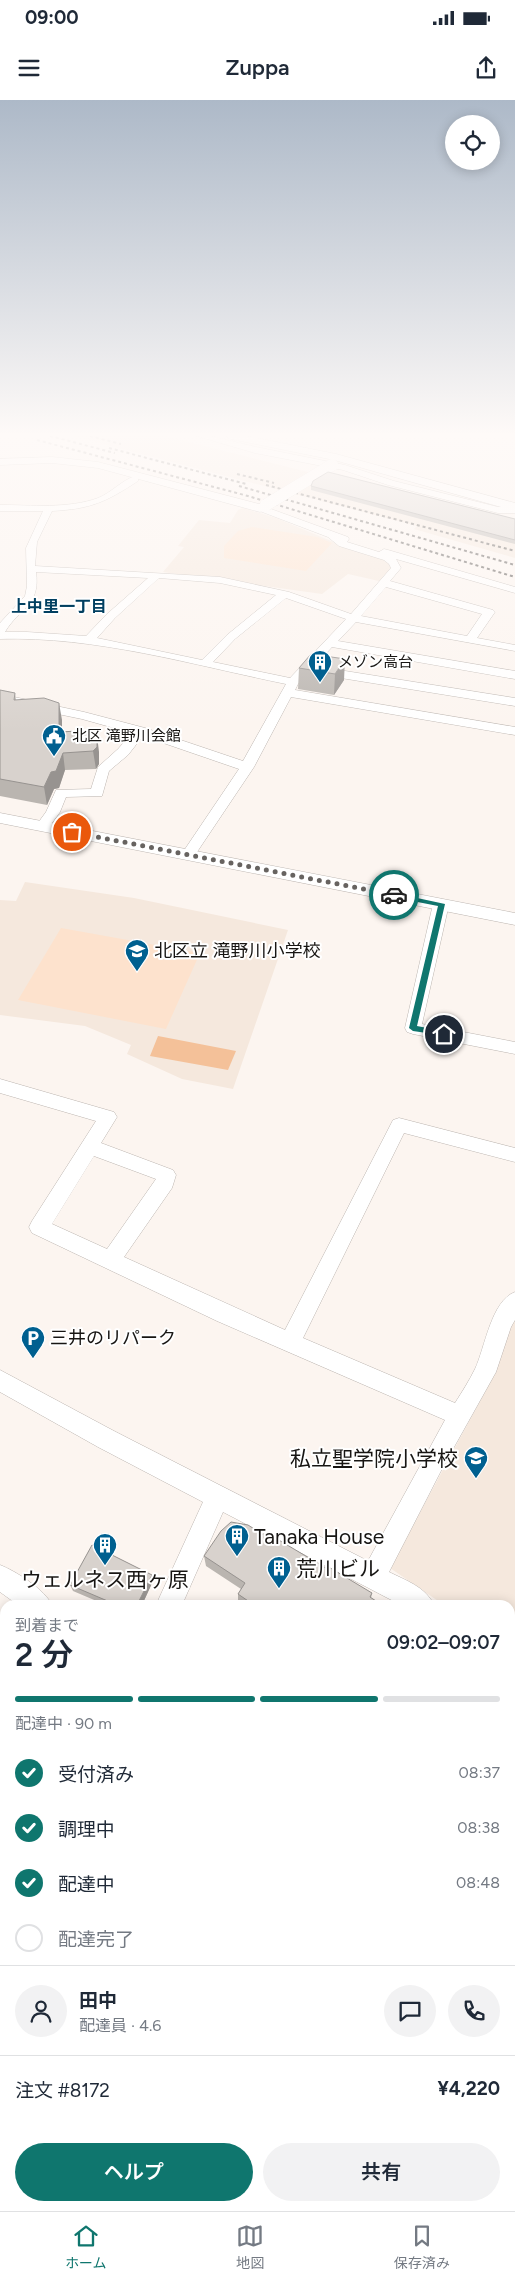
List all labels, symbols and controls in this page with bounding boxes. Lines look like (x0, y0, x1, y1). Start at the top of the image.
text: 09:00 (25, 6, 79, 29)
icon: menu (15, 54, 43, 82)
text: Zuppa (225, 54, 290, 81)
icon: share (472, 54, 500, 82)
map controls (445, 115, 500, 170)
button: locate (445, 115, 500, 170)
district label: 上中里一丁目 (11, 597, 107, 616)
building icon: メゾン高台 (307, 649, 333, 683)
place label: メゾン高台 (338, 653, 413, 671)
public building icon: 北区 滝野川会館 (41, 723, 67, 757)
place label: 北区 滝野川会館 (72, 727, 181, 745)
pin (51, 811, 93, 853)
icon: bag (58, 818, 86, 846)
courier (369, 870, 419, 920)
icon: car (380, 881, 408, 909)
school or university icon: 北区立 滝野川小学校 (124, 938, 150, 972)
place label: 北区立 滝野川小学校 (154, 940, 320, 962)
pin (423, 1013, 465, 1055)
icon: home (430, 1020, 458, 1048)
parking icon: 三井のリパーク (20, 1325, 46, 1359)
place label: 三井のリパーク (50, 1327, 176, 1349)
school or university icon: 私立聖学院小学校 (463, 1445, 489, 1479)
place label: 私立聖学院小学校 (290, 1446, 458, 1471)
building icon: Tanaka House (224, 1523, 250, 1557)
place label: Tanaka House (254, 1524, 384, 1549)
building icon: ウェルネス西ヶ原 (92, 1532, 118, 1566)
building icon: 荒川ビル (266, 1555, 292, 1589)
place label: 荒川ビル (296, 1556, 380, 1581)
place label: ウェルネス西ヶ原 (21, 1567, 189, 1592)
text: 到着まで (15, 1616, 79, 1635)
text: 09:02–09:07 (387, 1631, 500, 1654)
text: 2 分 (15, 1636, 73, 1674)
text: 配達中 · 90 m (15, 1714, 112, 1733)
icon: check (15, 1759, 43, 1787)
text: 受付済み (58, 1763, 134, 1786)
text: 08:37 (459, 1763, 500, 1782)
icon: check (15, 1814, 43, 1842)
text: 調理中 (58, 1818, 115, 1841)
text: 08:38 (457, 1818, 500, 1837)
icon: check (15, 1869, 43, 1897)
text: 配達中 (58, 1873, 115, 1896)
text: 08:48 (456, 1873, 500, 1892)
text: 配達完了 (58, 1928, 134, 1951)
button: person (15, 1985, 67, 2037)
button: chat (384, 1985, 436, 2037)
button: phone (448, 1985, 500, 2037)
text: 田中 (79, 1989, 117, 2012)
text: 配達員 · 4.6 (79, 2016, 161, 2035)
text: ¥4,220 (437, 2077, 500, 2100)
text: 注文 #8172 (15, 2079, 110, 2102)
button: ヘルプ (15, 2143, 253, 2201)
button: 共有 (263, 2143, 500, 2201)
tab: ホーム (65, 2222, 106, 2272)
tab: 地図 (236, 2222, 264, 2272)
tab: 保存済み (394, 2222, 450, 2272)

